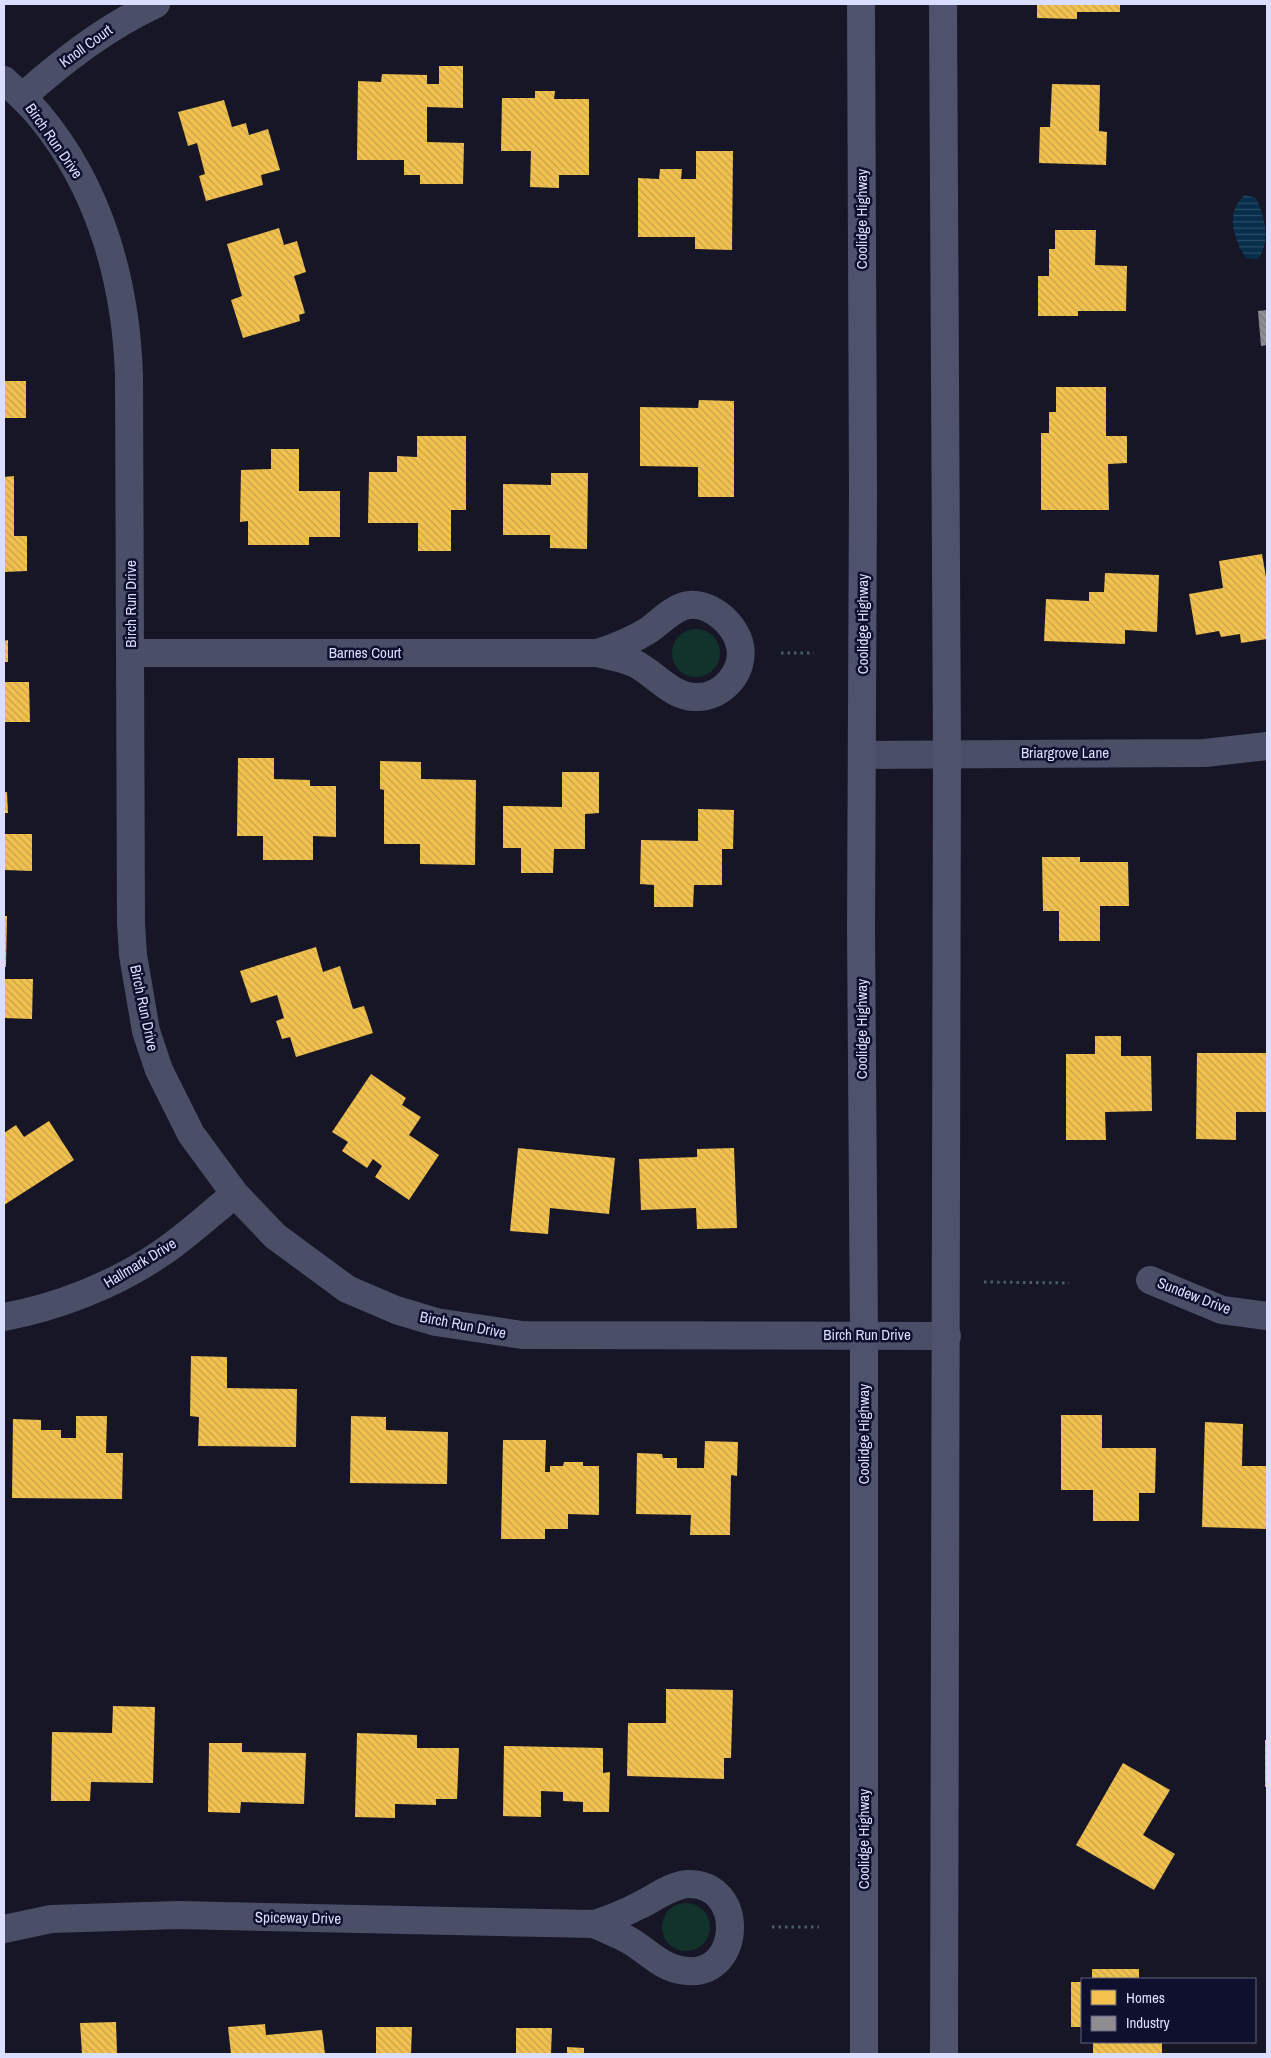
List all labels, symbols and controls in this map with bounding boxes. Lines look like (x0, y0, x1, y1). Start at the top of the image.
street label: Knoll Court (55, 19, 117, 72)
street label: Birch Run Drive (21, 99, 88, 183)
street label: Coolidge Highway (851, 168, 872, 269)
street label: Birch Run Drive (120, 560, 141, 648)
street label: Coolidge Highway (852, 573, 873, 674)
street label: Barnes Court (329, 642, 402, 663)
street label: Briargrove Lane (1021, 742, 1109, 763)
street label: Birch Run Drive (125, 963, 164, 1053)
street label: Coolidge Highway (851, 978, 872, 1079)
street label: Hallmark Drive (99, 1233, 180, 1293)
street label: Sundew Drive (1154, 1272, 1234, 1319)
street label: Birch Run Drive (418, 1306, 508, 1343)
street label: Birch Run Drive (823, 1324, 911, 1345)
street label: Coolidge Highway (853, 1383, 874, 1484)
street label: Coolidge Highway (853, 1788, 874, 1889)
street label: Spiceway Drive (255, 1906, 341, 1929)
legend (1081, 1978, 1256, 2043)
text: Homes (1126, 1987, 1165, 2008)
text: Industry (1126, 2012, 1171, 2033)

